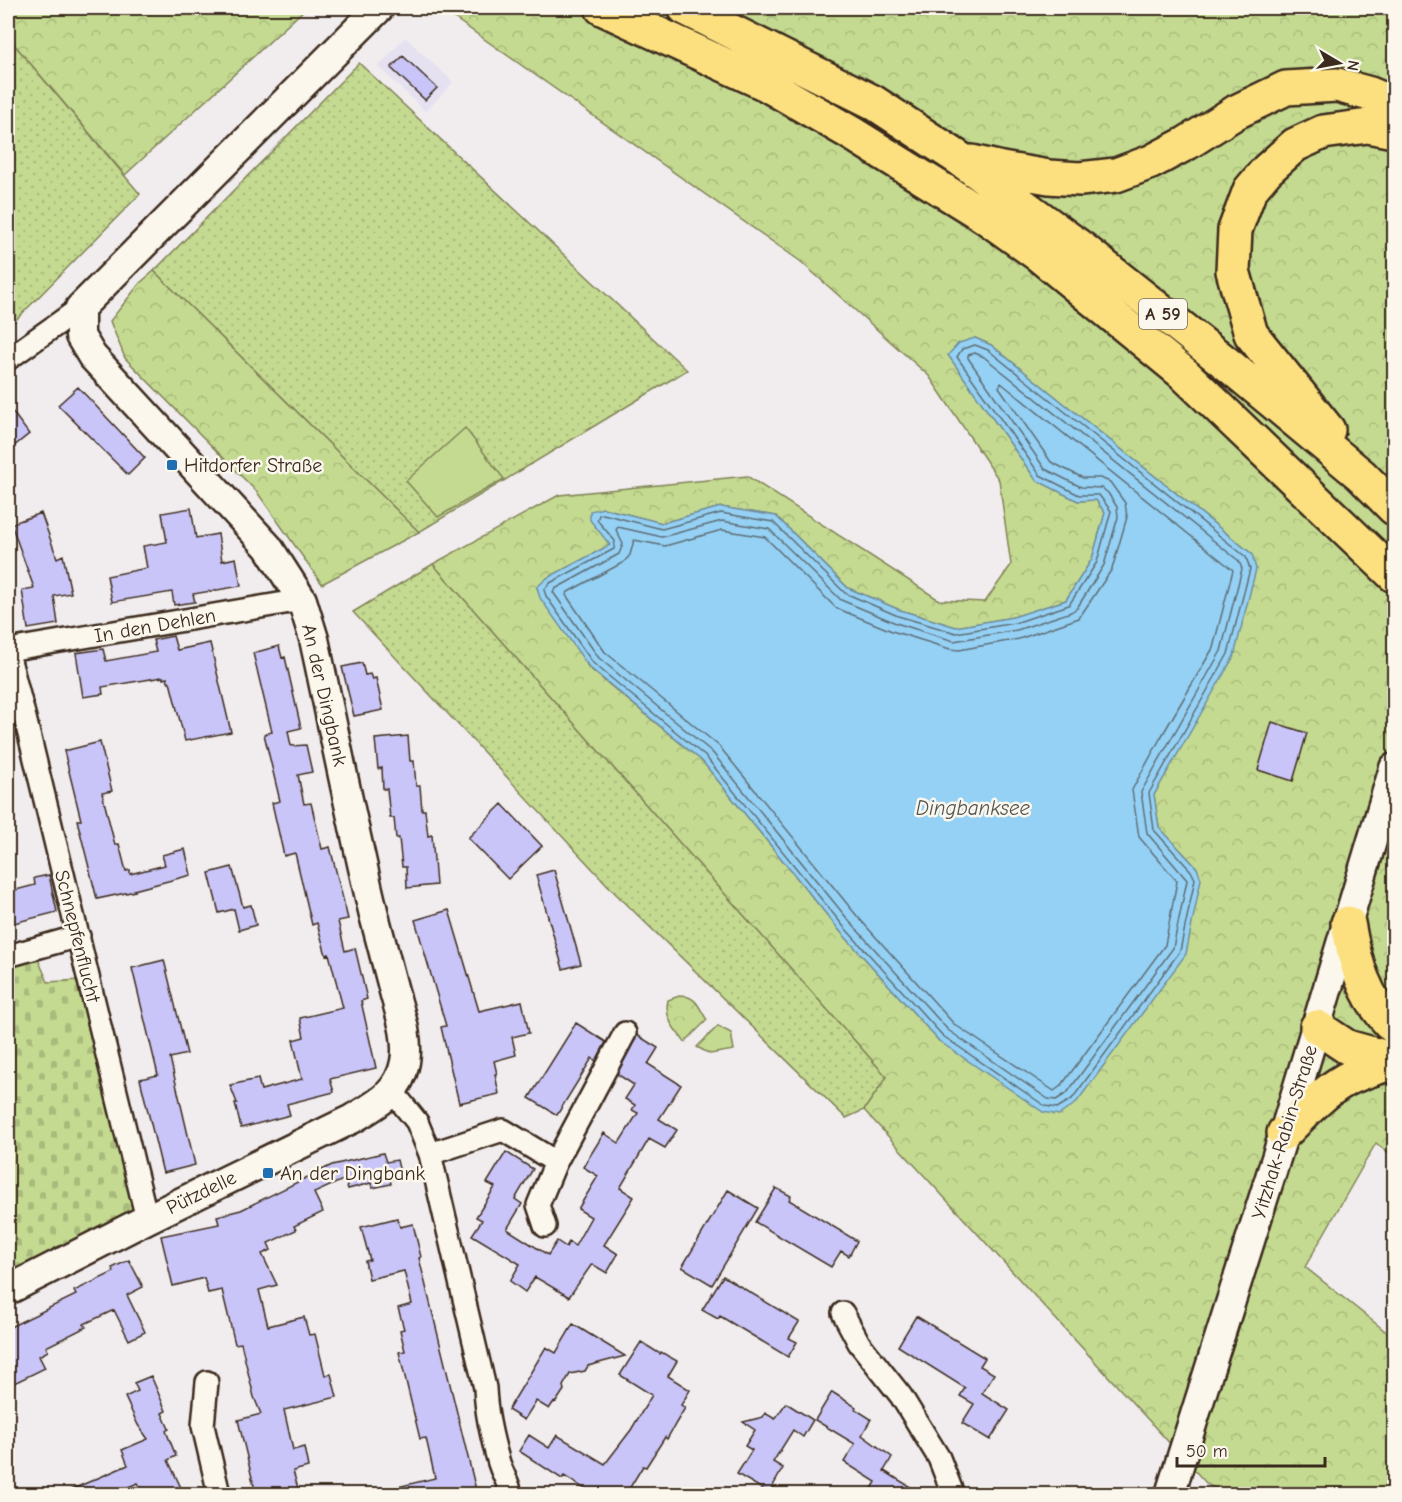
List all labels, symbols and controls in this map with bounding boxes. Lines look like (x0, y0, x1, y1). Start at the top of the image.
north arrow (1309, 33, 1369, 93)
text: N (1343, 59, 1363, 72)
road number: A 59 (1139, 299, 1187, 329)
place label: Hitdorfer Straße (184, 454, 322, 477)
marker: Hitdorfer Straße (165, 458, 179, 472)
street label: In den Dehlen (93, 604, 218, 647)
street label: An der Dingbank (297, 622, 352, 769)
water label: Dingbanksee (916, 796, 1031, 820)
street label: Schnepfenflucht (50, 868, 105, 1006)
street label: Yitzhak-Rabin-Straße (1247, 1042, 1322, 1222)
place label: An der Dingbank (280, 1162, 425, 1185)
street label: Pützdelle (163, 1166, 240, 1219)
marker: An der Dingbank (261, 1166, 275, 1180)
scale bar (1177, 1430, 1326, 1468)
text: 50 m (1186, 1441, 1228, 1462)

